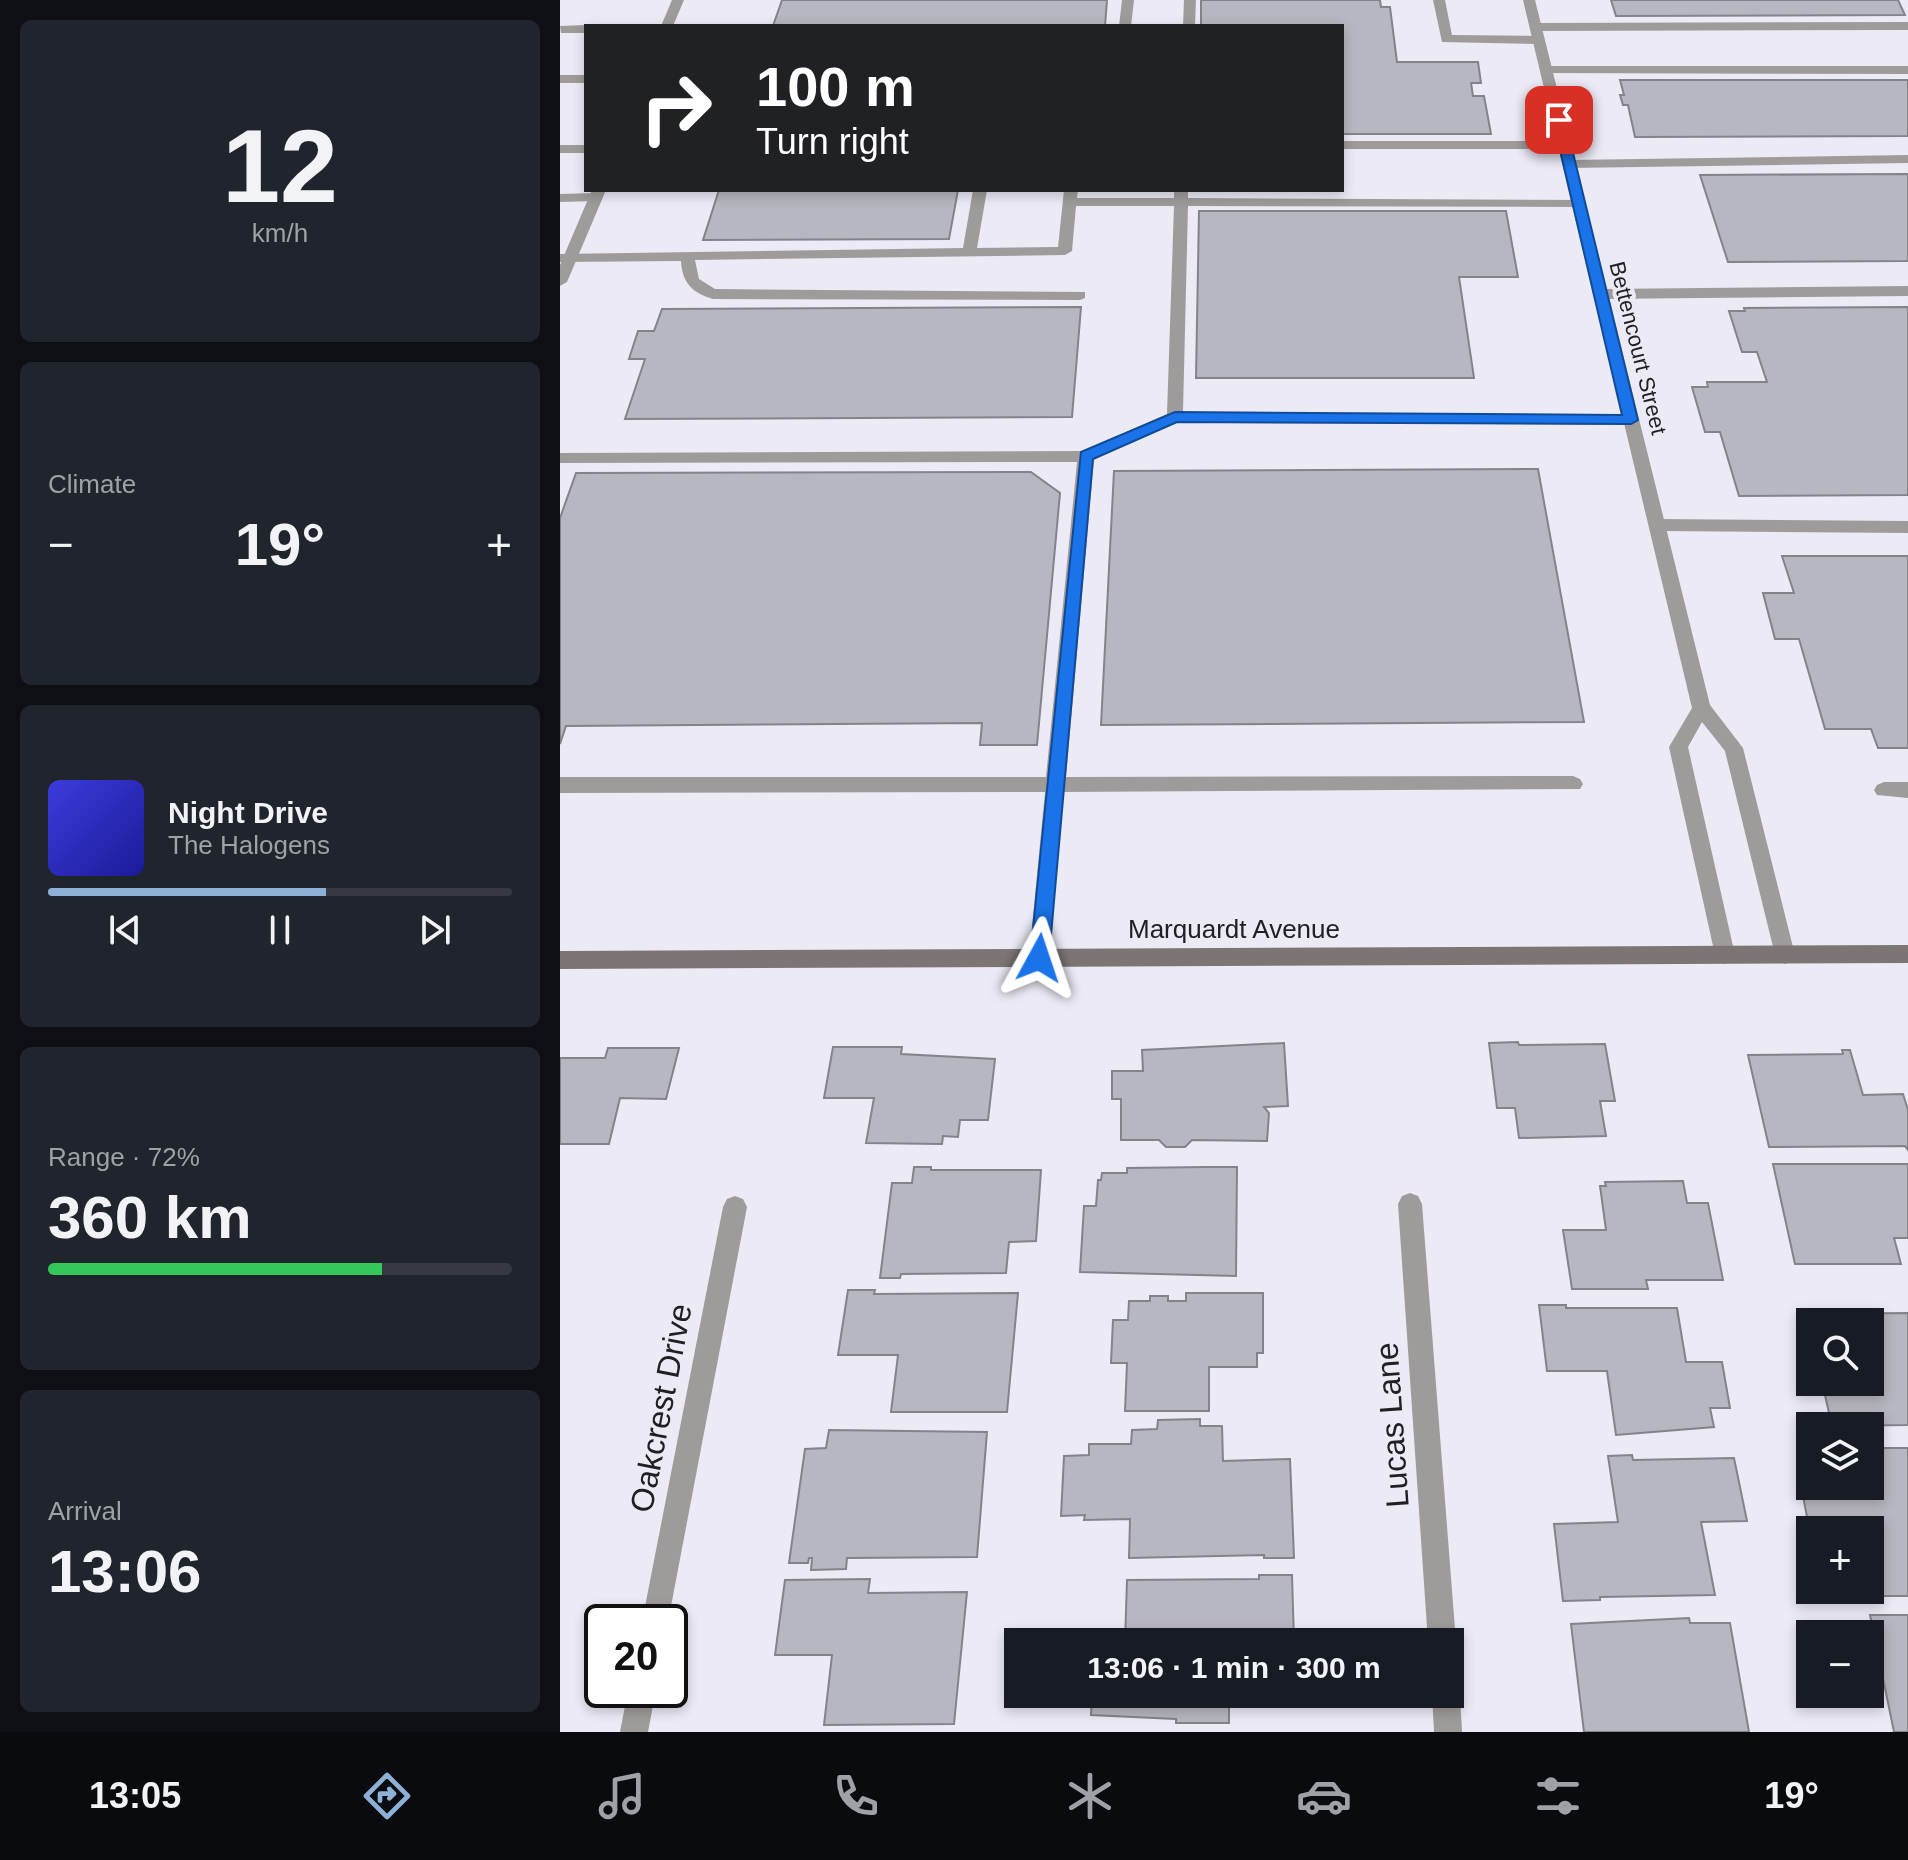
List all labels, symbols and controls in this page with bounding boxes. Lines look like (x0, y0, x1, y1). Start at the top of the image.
text: 100 m (756, 55, 915, 118)
icon: right (624, 56, 728, 160)
pin (1525, 86, 1593, 154)
icon: arrive (1537, 98, 1581, 142)
text: 12 (222, 108, 338, 224)
text: Turn right (756, 121, 909, 162)
text: km/h (252, 218, 308, 248)
street label: Bettencourt Street (1604, 259, 1672, 437)
text: Climate (48, 469, 136, 499)
text: 19° (235, 511, 325, 578)
text: − (48, 520, 74, 569)
text: + (486, 520, 512, 569)
text: Night Drive (168, 796, 328, 829)
text: The Halogens (168, 830, 330, 860)
icon: previous (103, 908, 147, 952)
icon: pause (258, 908, 302, 952)
icon: next (413, 908, 457, 952)
street label: Marquardt Avenue (1128, 914, 1340, 944)
position arrow (997, 916, 1081, 1000)
text: Range · 72% (48, 1142, 200, 1172)
text: 360 km (48, 1184, 252, 1251)
street label: Oakcrest Drive (623, 1301, 699, 1515)
map controls (1796, 1308, 1884, 1708)
button: search (1796, 1308, 1884, 1396)
street label: Lucas Lane (1368, 1341, 1416, 1509)
button: layers (1796, 1412, 1884, 1500)
text: Arrival (48, 1496, 122, 1526)
button: + (1796, 1516, 1884, 1604)
text: 13:06 (48, 1538, 201, 1605)
speed limit sign: 20 (584, 1604, 688, 1708)
button: − (1796, 1620, 1884, 1708)
text: 13:06 · 1 min · 300 m (1087, 1651, 1381, 1684)
icon: directions (359, 1768, 415, 1824)
icon: music (594, 1768, 650, 1824)
icon: phone (828, 1768, 884, 1824)
icon: climate (1062, 1768, 1118, 1824)
icon: car (1296, 1768, 1352, 1824)
icon: filters (1530, 1768, 1586, 1824)
text: 13:05 (89, 1775, 181, 1816)
text: 19° (1764, 1775, 1819, 1816)

